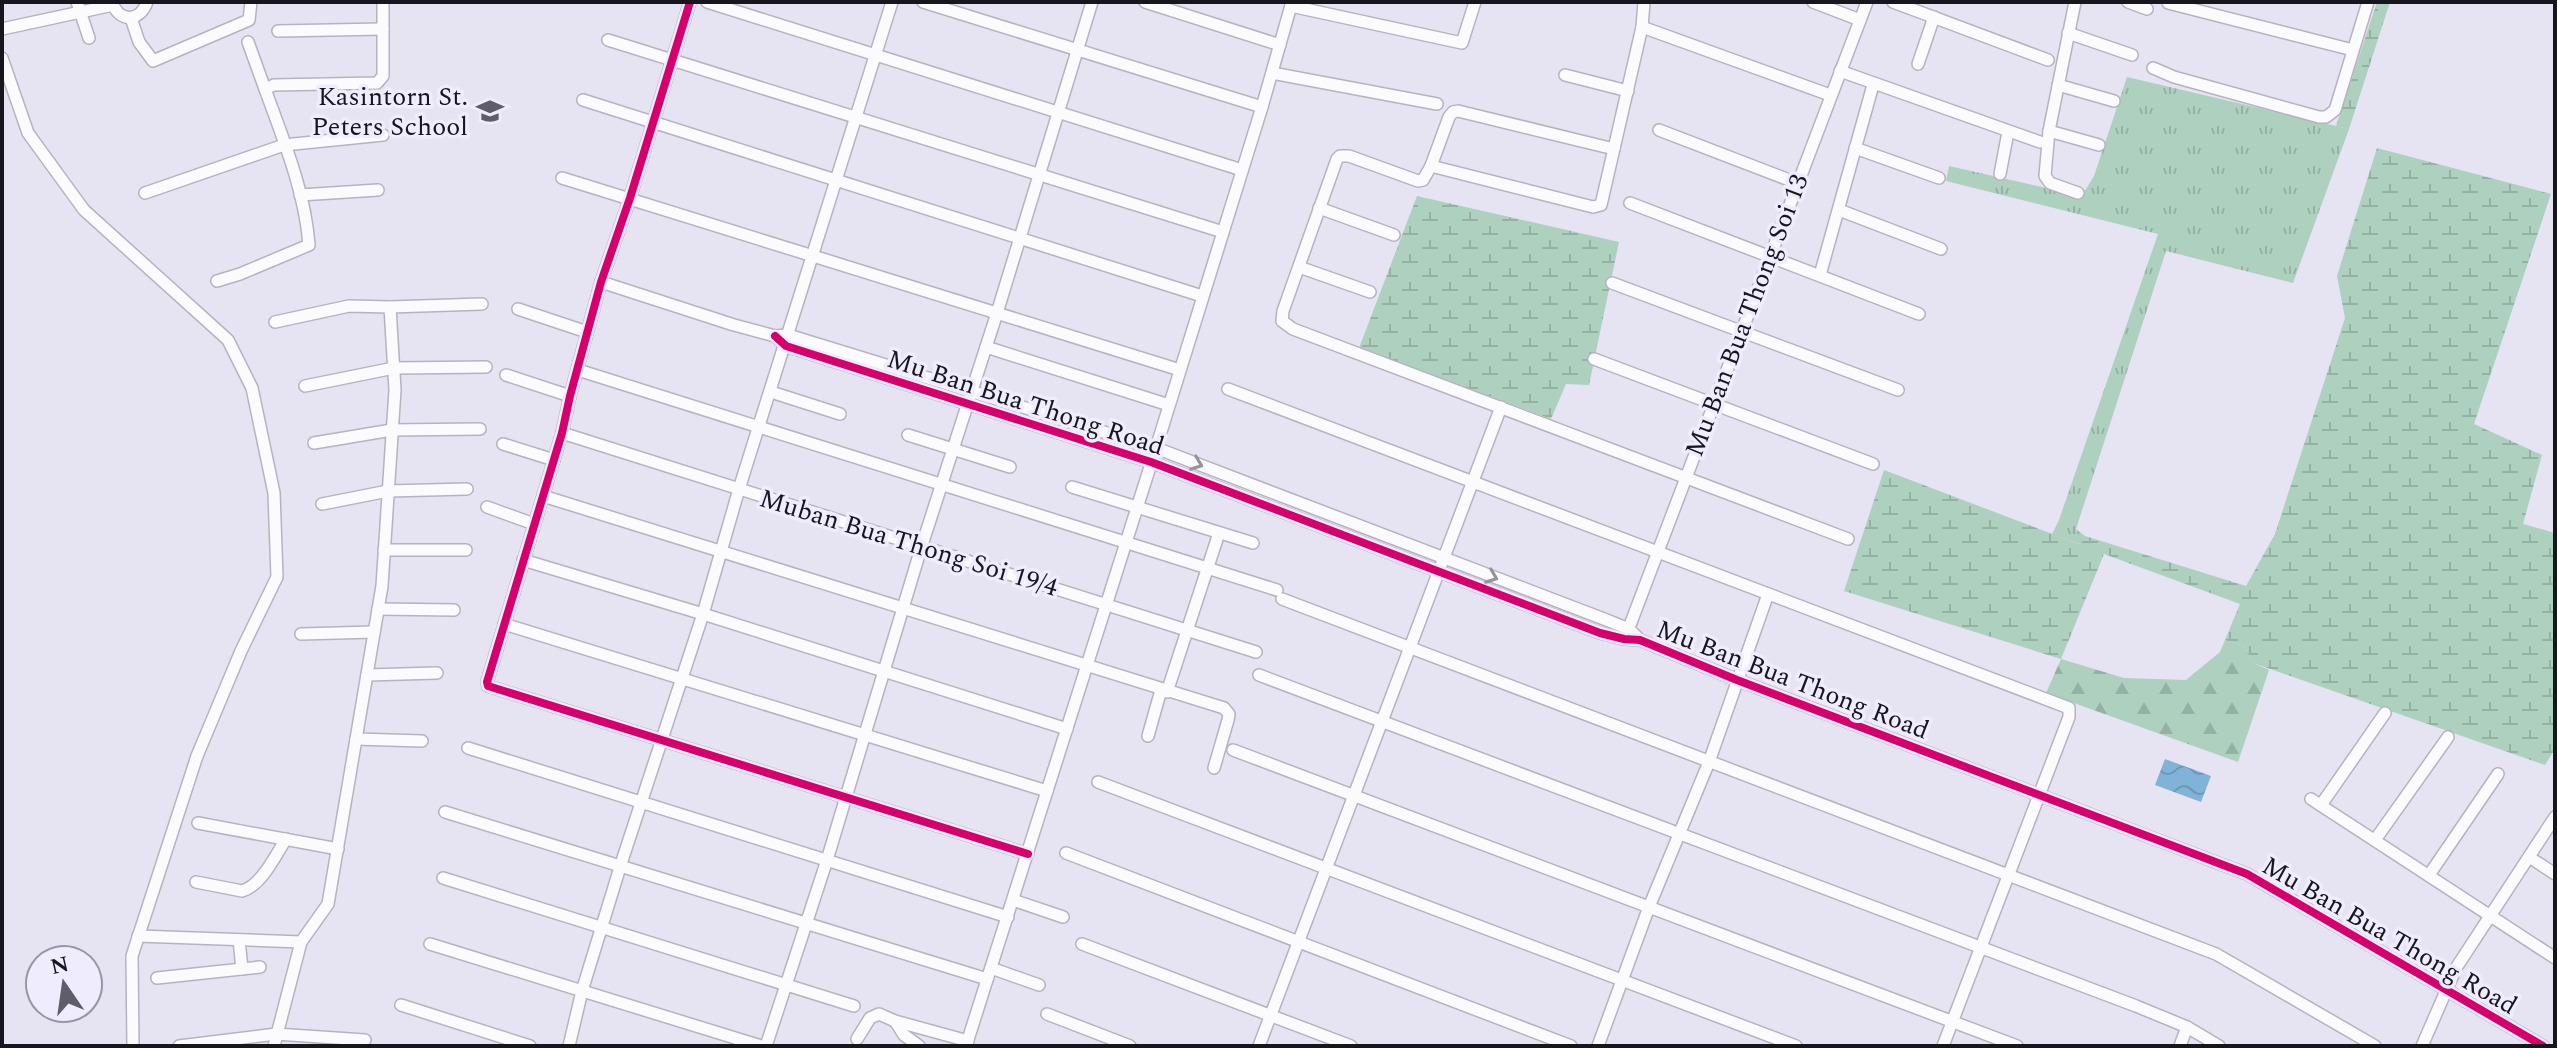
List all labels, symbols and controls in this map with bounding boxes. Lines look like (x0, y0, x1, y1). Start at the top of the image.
place label: Kasintorn St. Peters School (312, 77, 468, 147)
school or university icon: Kasintorn St. Peters School (475, 96, 505, 126)
street label: Mu Ban Bua Thong Soi 13 (1675, 168, 1819, 462)
street label: Mu Ban Bua Thong Road (882, 339, 1169, 467)
one-way arrow (1189, 454, 1203, 471)
street label: Muban Bua Thong Soi 19/4 (754, 478, 1063, 607)
one-way arrow (1484, 567, 1498, 584)
street label: Mu Ban Bua Thong Road (1650, 609, 1935, 750)
street label: Mu Ban Bua Thong Road (2254, 846, 2525, 1026)
north arrow (24, 944, 104, 1024)
text: N (47, 948, 72, 984)

